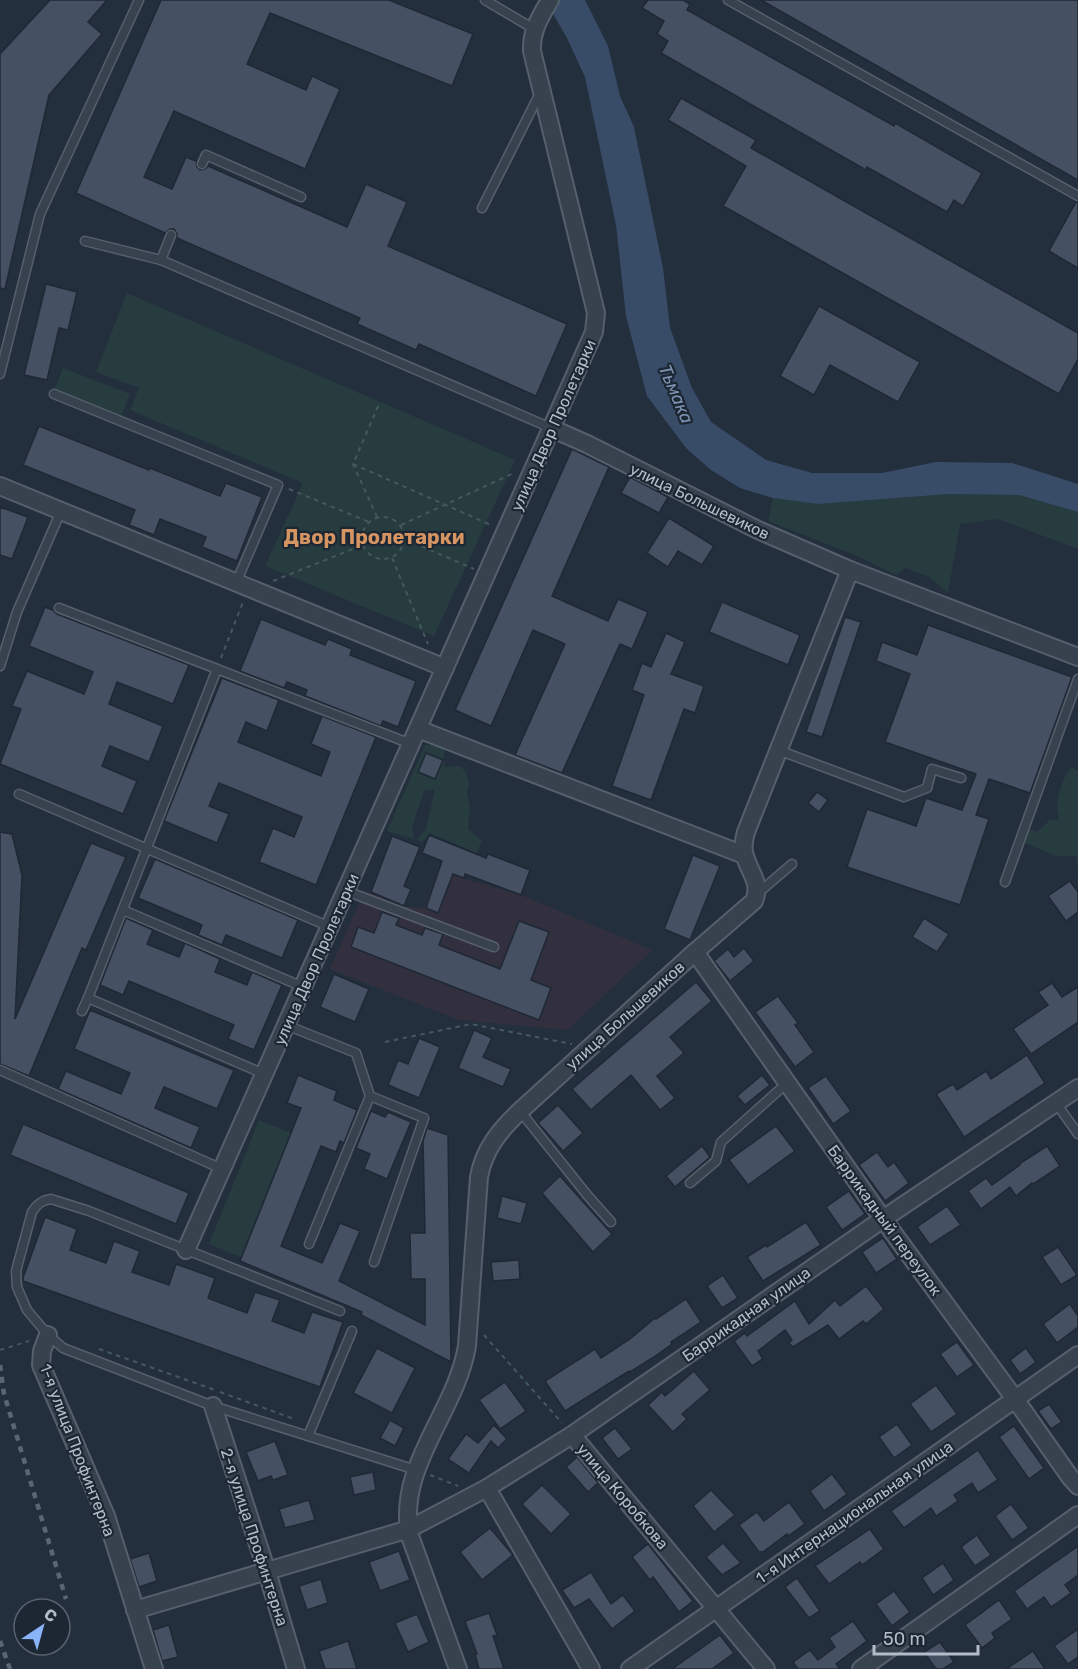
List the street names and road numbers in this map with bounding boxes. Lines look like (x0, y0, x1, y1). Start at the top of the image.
street label: улица Двор Пролетарки (507, 336, 600, 514)
street label: улица Большевиков (627, 459, 773, 544)
street label: улица Двор Пролетарки (270, 870, 363, 1048)
street label: улица Большевиков (562, 957, 689, 1074)
street label: Баррикадный переулок (824, 1141, 946, 1300)
street label: Баррикадная улица (679, 1263, 814, 1366)
street label: 1-я улица Профинтерна (36, 1361, 119, 1539)
street label: 1-я Интернациональная улица (752, 1437, 956, 1588)
street label: улица Коробкова (573, 1440, 672, 1553)
street label: 2-я улица Профинтерна (217, 1446, 292, 1628)

